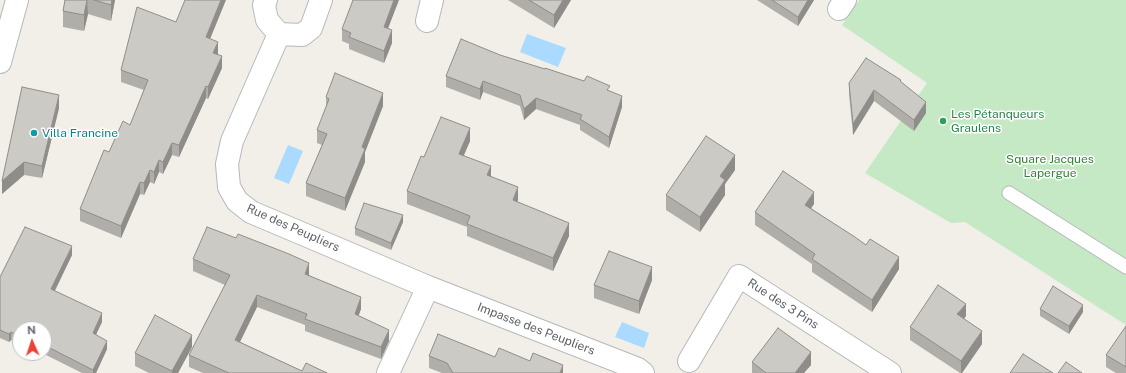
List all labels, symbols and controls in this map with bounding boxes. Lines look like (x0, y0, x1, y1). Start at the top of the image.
place label: Les Pétanqueurs Graulens (951, 107, 1044, 135)
marker: Les Pétanqueurs Graulens (938, 116, 948, 126)
place label: Villa Francine (42, 126, 118, 140)
marker: Villa Francine (29, 128, 39, 138)
park label: Square Jacques Lapergue (1006, 152, 1094, 180)
street label: Rue des Peupliers (244, 201, 342, 255)
street label: Rue des 3 Pins (745, 276, 821, 332)
street label: Impasse des Peupliers (475, 300, 597, 358)
north arrow (12, 321, 52, 361)
text: N (27, 324, 36, 336)

